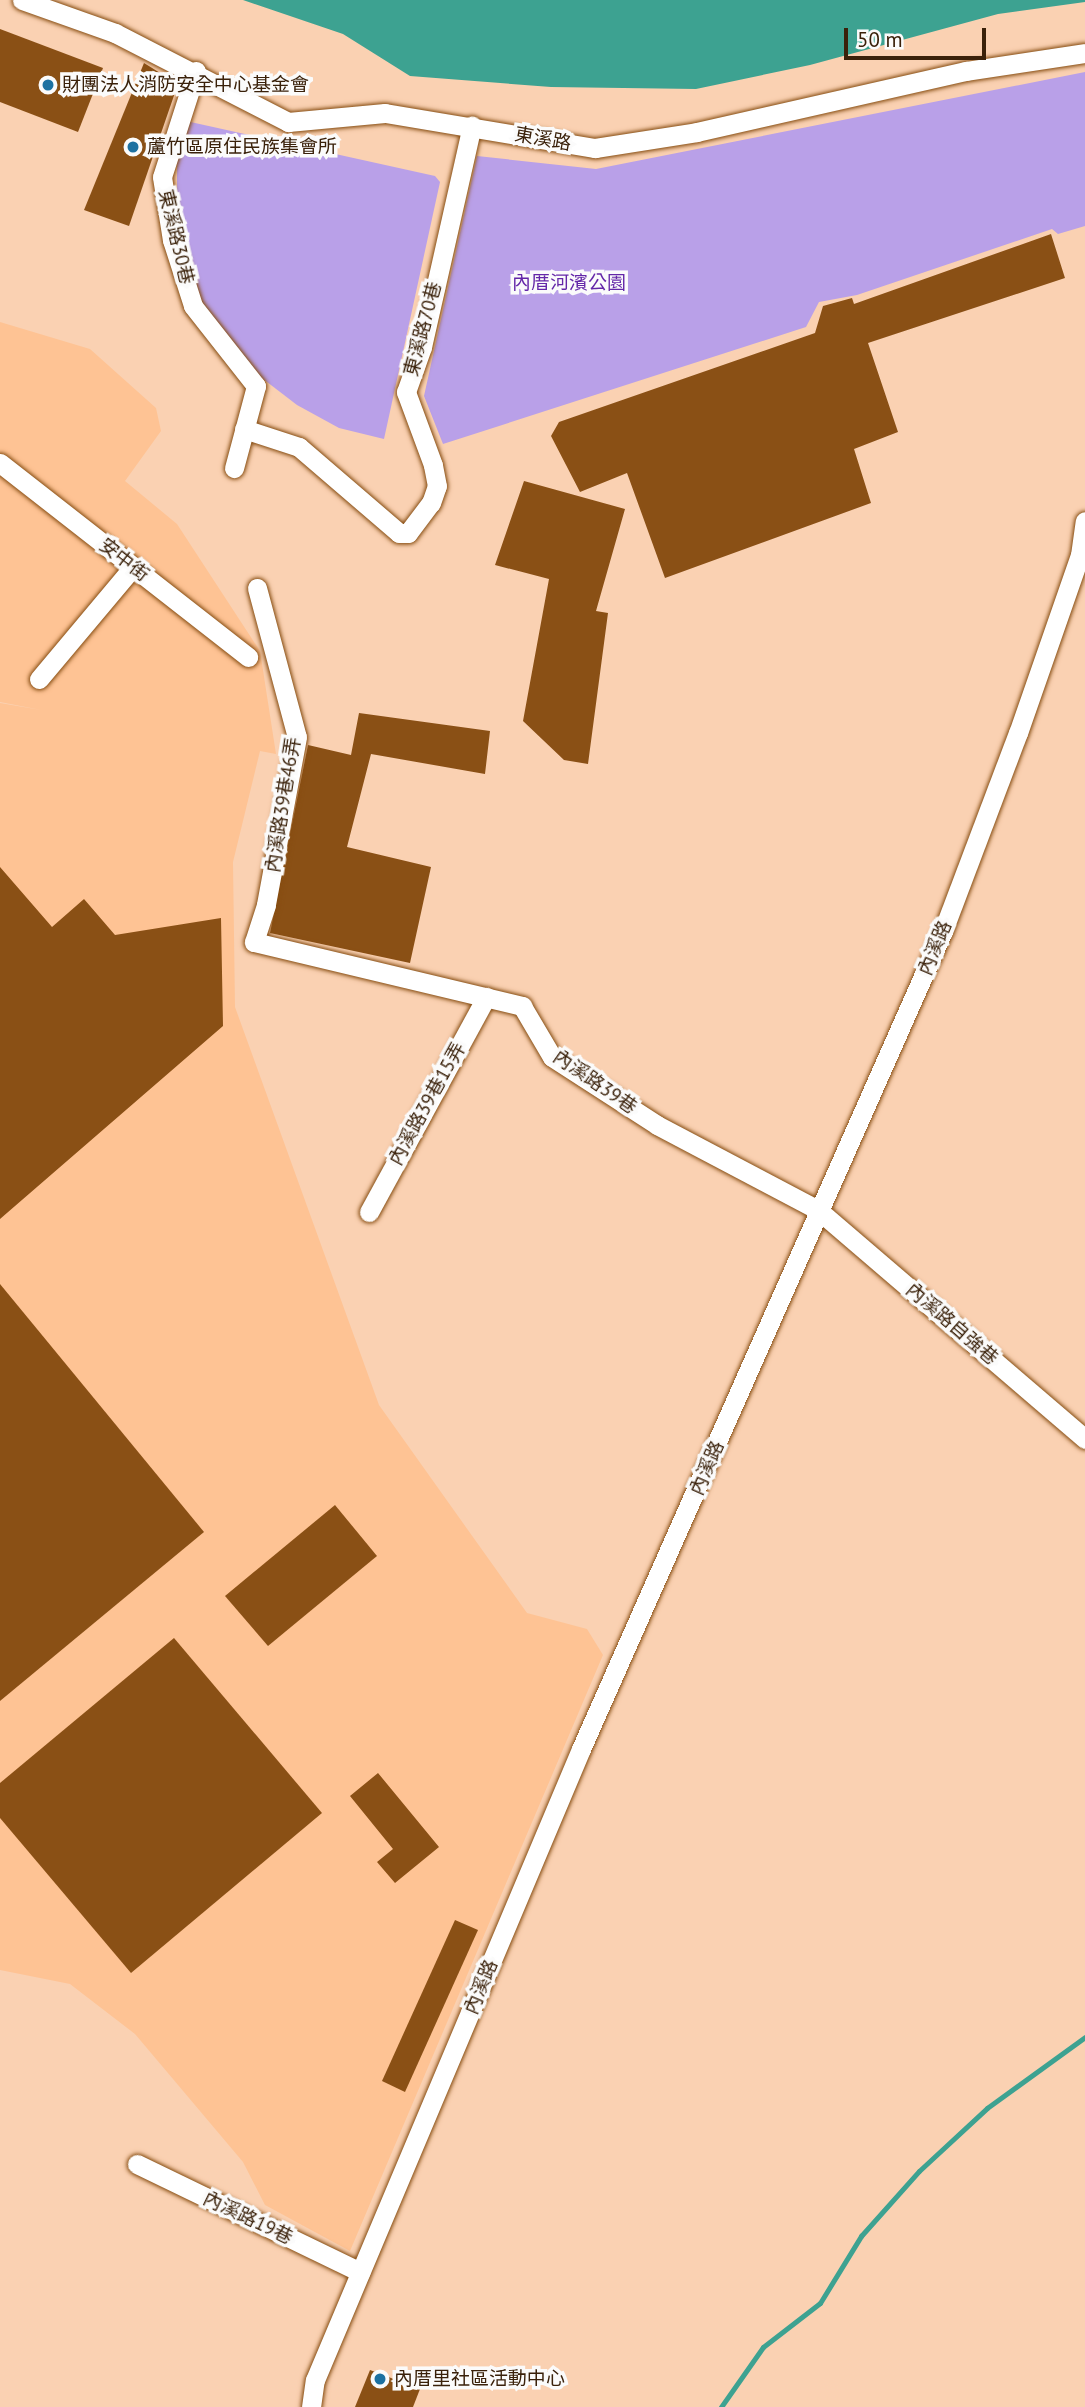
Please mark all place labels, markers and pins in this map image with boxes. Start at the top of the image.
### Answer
place label: 財團法人消防安全中心基金會 [62,74,309,96]
marker: 財團法人消防安全中心基金會 [40,77,56,93]
place label: 蘆竹區原住民族集會所 [147,136,337,158]
marker: 蘆竹區原住民族集會所 [125,139,141,155]
place label: 內厝里社區活動中心 [394,2368,565,2390]
marker: 內厝里社區活動中心 [372,2371,388,2387]

